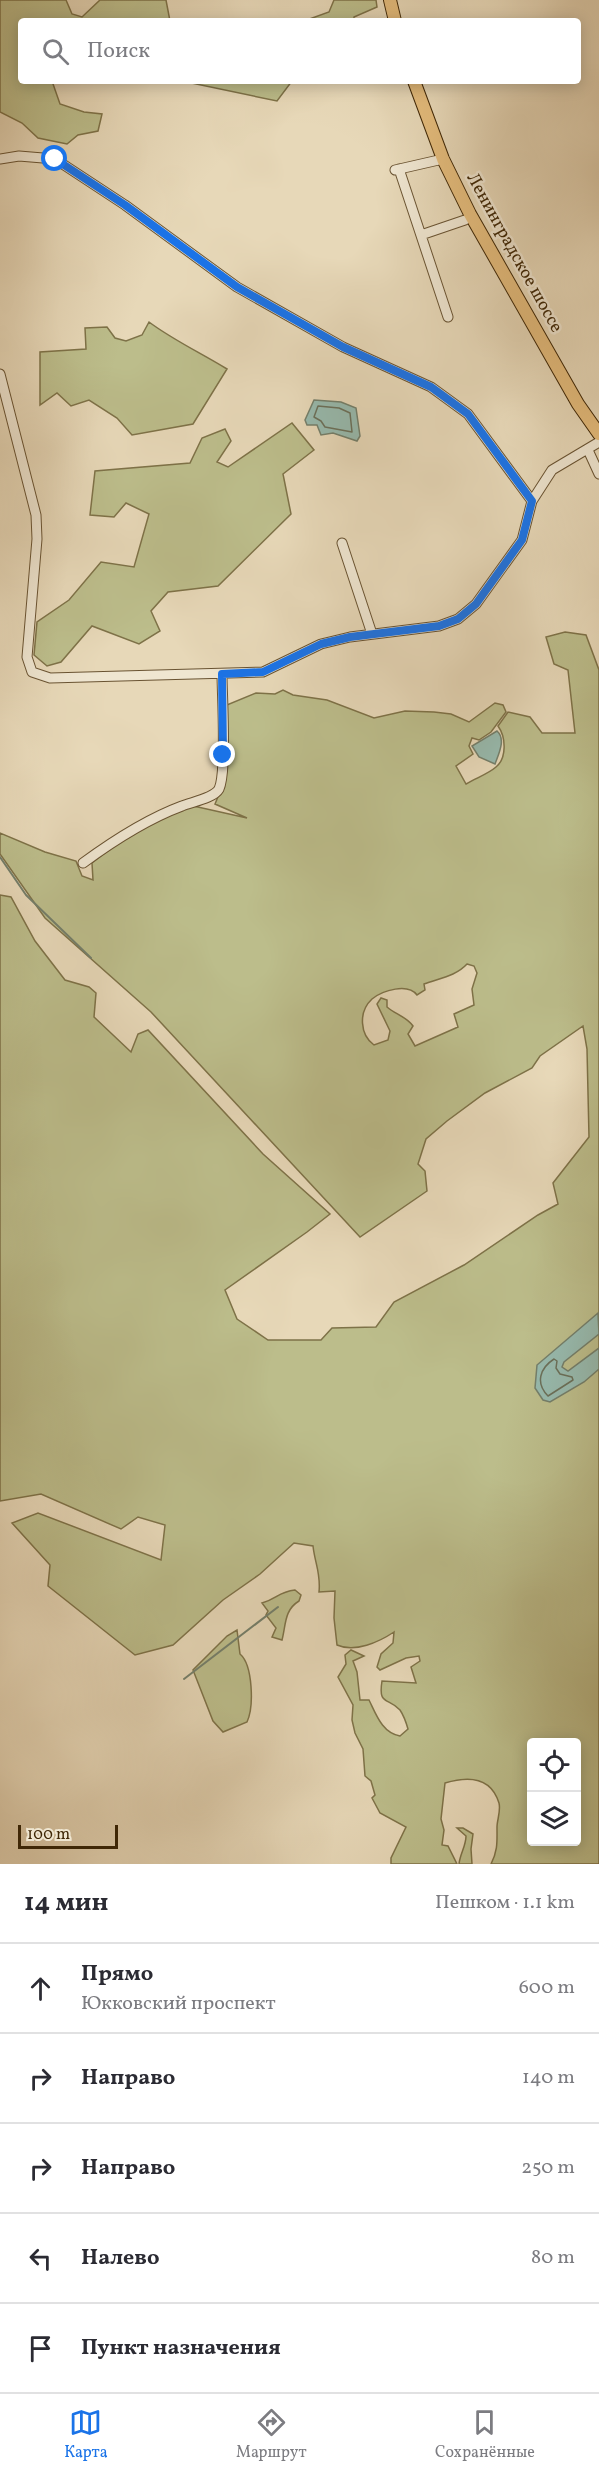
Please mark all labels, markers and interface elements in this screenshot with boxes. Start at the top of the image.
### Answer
search box [18,18,581,84]
icon: search [39,35,72,68]
text: Поиск [87,36,150,67]
route start [41,145,67,171]
street label: Ленинградское шоссе [460,169,568,337]
route end [209,741,235,767]
map controls [527,1738,581,1846]
button: locate [527,1738,581,1792]
button: layers [527,1792,581,1846]
scale bar [18,1822,118,1850]
text: 100 m [27,1824,70,1846]
text: 14 мин [24,1885,109,1921]
text: Пешком · 1.1 km [435,1889,575,1917]
text: Прямо [81,1959,153,1990]
icon: ahead [24,1972,57,2005]
text: 600 m [519,1974,575,2002]
text: Юкковский проспект [81,1990,276,2018]
icon: right [24,2062,57,2095]
text: Направо [81,2063,175,2094]
text: 140 m [522,2064,575,2092]
icon: right [24,2152,57,2185]
text: Направо [81,2153,175,2184]
text: 250 m [521,2154,575,2182]
icon: left [24,2242,57,2275]
text: Налево [81,2243,160,2274]
text: 80 m [531,2244,575,2272]
icon: arrive [24,2332,57,2365]
text: Пункт назначения [81,2333,281,2364]
tab: Карта [64,2406,108,2464]
tab: Маршрут [236,2406,307,2464]
tab: Сохранённые [435,2406,535,2464]

